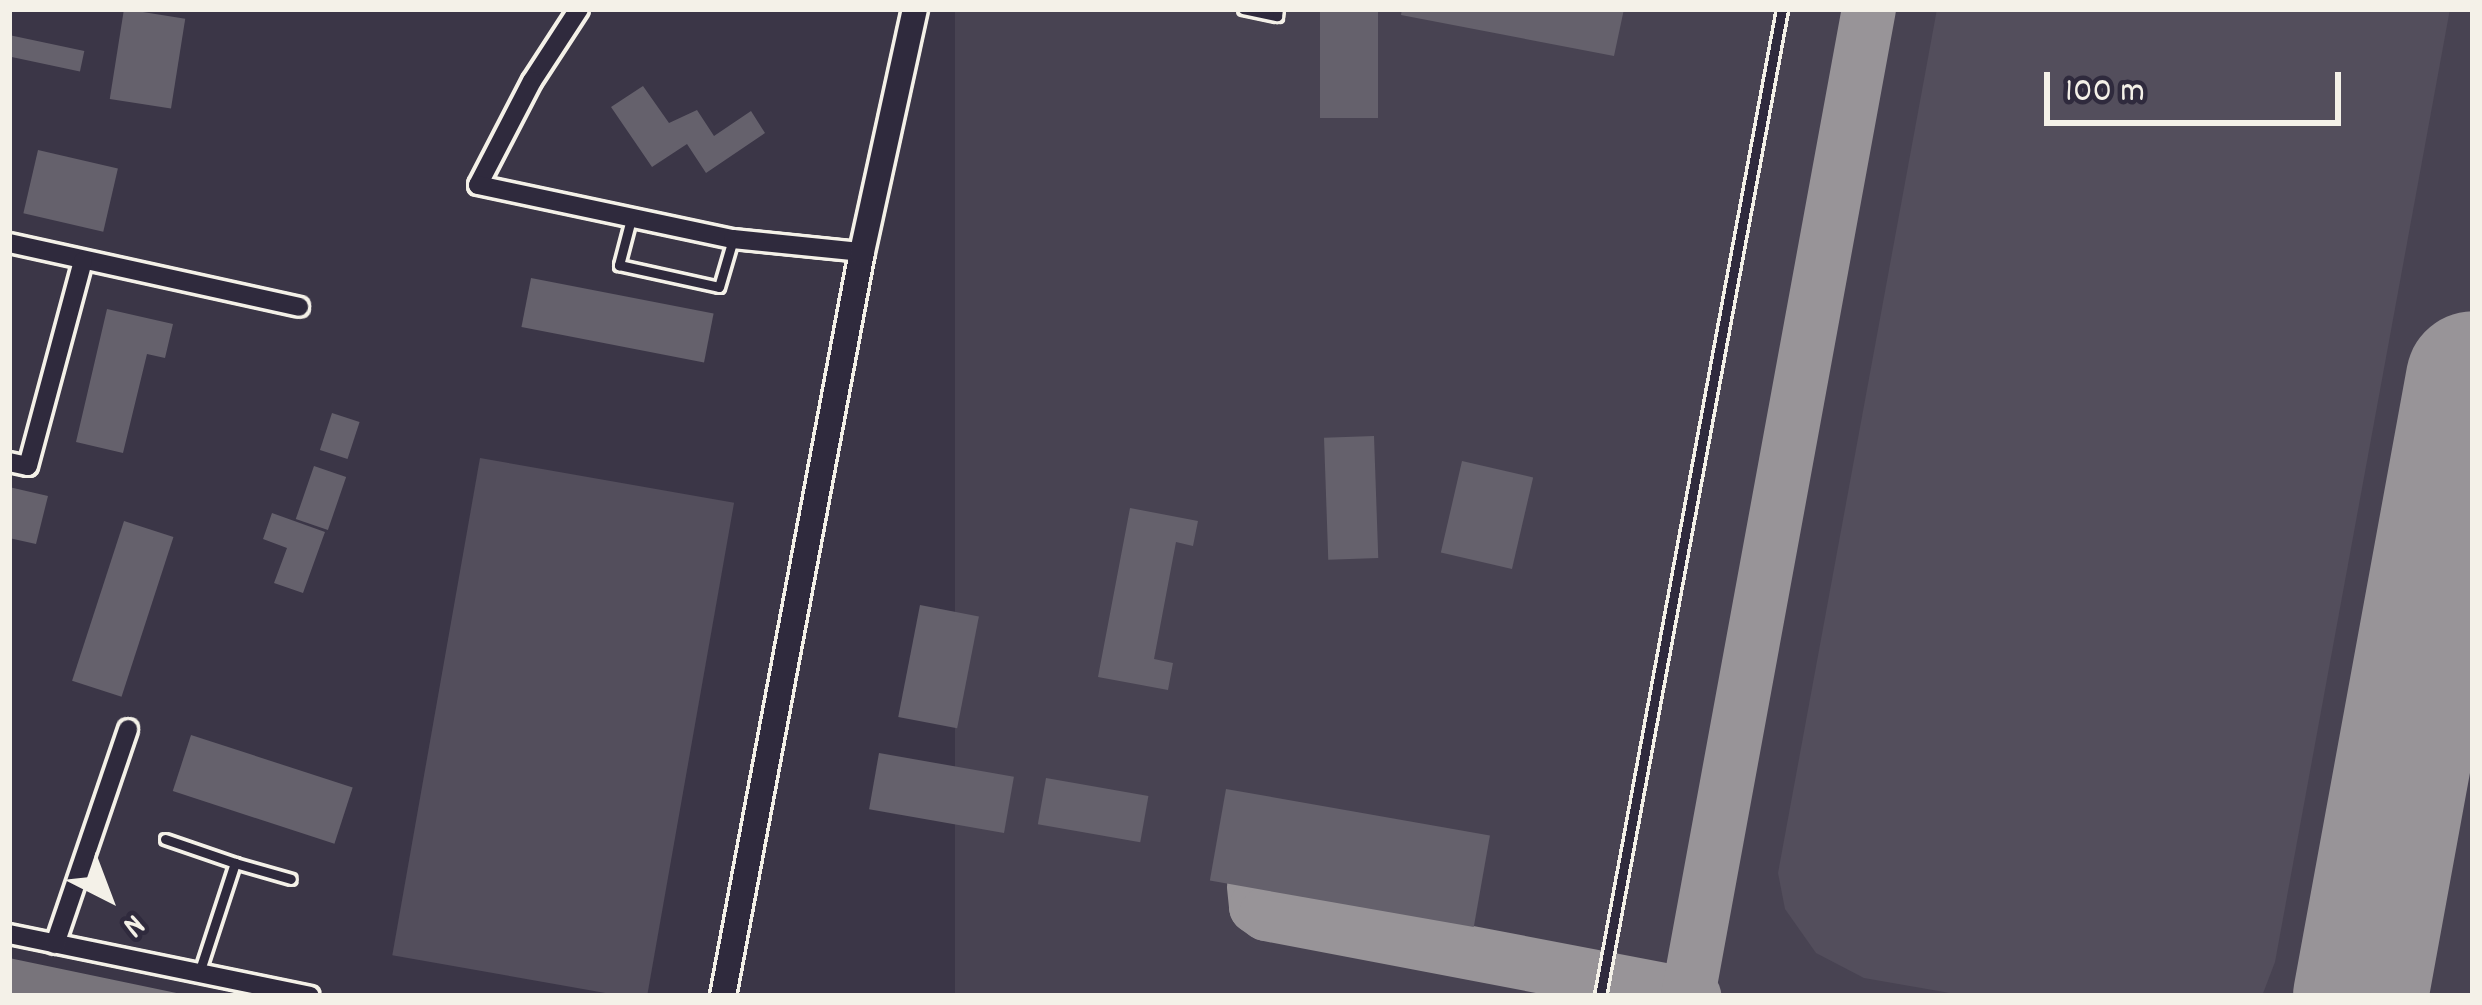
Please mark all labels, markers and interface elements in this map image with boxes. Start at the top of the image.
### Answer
scale bar [2050,48,2347,122]
text: 100 m [2065,67,2145,119]
north arrow [48,837,168,957]
text: N [111,901,154,947]

